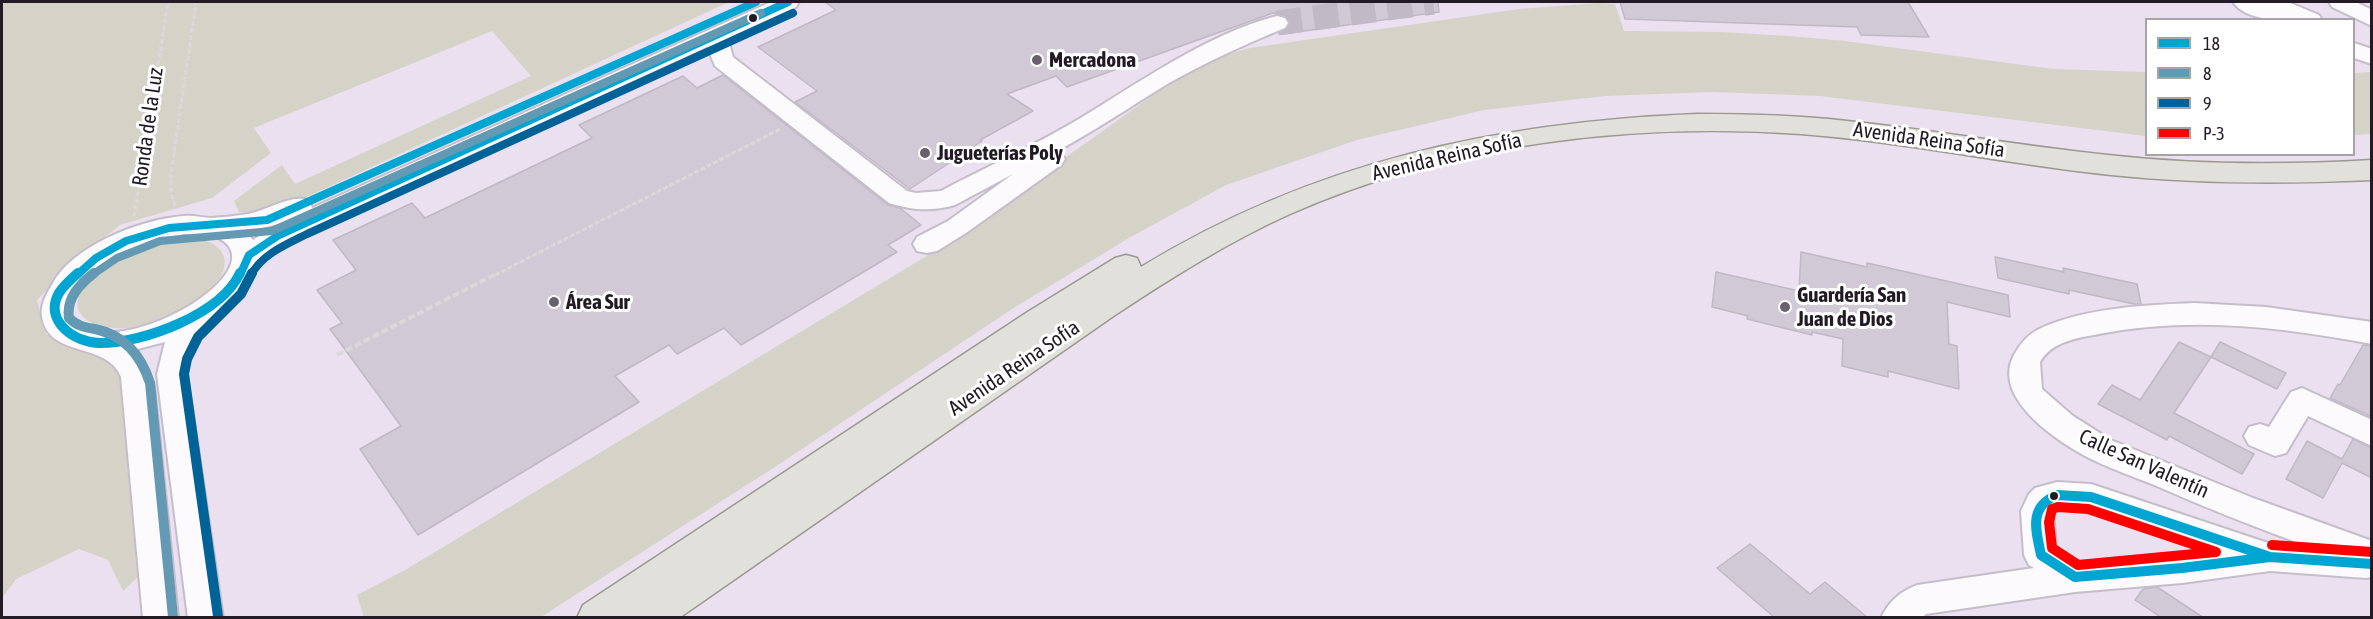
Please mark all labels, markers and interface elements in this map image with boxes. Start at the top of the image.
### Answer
unlabelled marker [747,12,759,24]
legend [2145,18,2355,156]
text: 18 [2203,33,2220,54]
place label: Mercadona [1049,47,1136,73]
marker: Mercadona [1030,53,1044,67]
text: 8 [2203,63,2211,84]
street label: Ronda de la Luz [127,66,169,188]
text: 9 [2203,93,2211,114]
street label: Avenida Reina Sofía [1852,117,2006,163]
text: P-3 [2203,123,2225,144]
street label: Avenida Reina Sofía [1370,128,1524,186]
place label: Jugueterías Poly [937,140,1063,166]
marker: Jugueterías Poly [918,146,932,160]
place label: Guardería San Juan de Dios [1797,282,1906,332]
place label: Área Sur [566,289,630,315]
marker: Área Sur [547,295,561,309]
marker: Guardería San Juan de Dios [1778,300,1792,314]
street label: Avenida Reina Sofía [944,315,1084,421]
street label: Calle San Valentín [2075,424,2213,504]
unlabelled marker [2048,490,2060,502]

